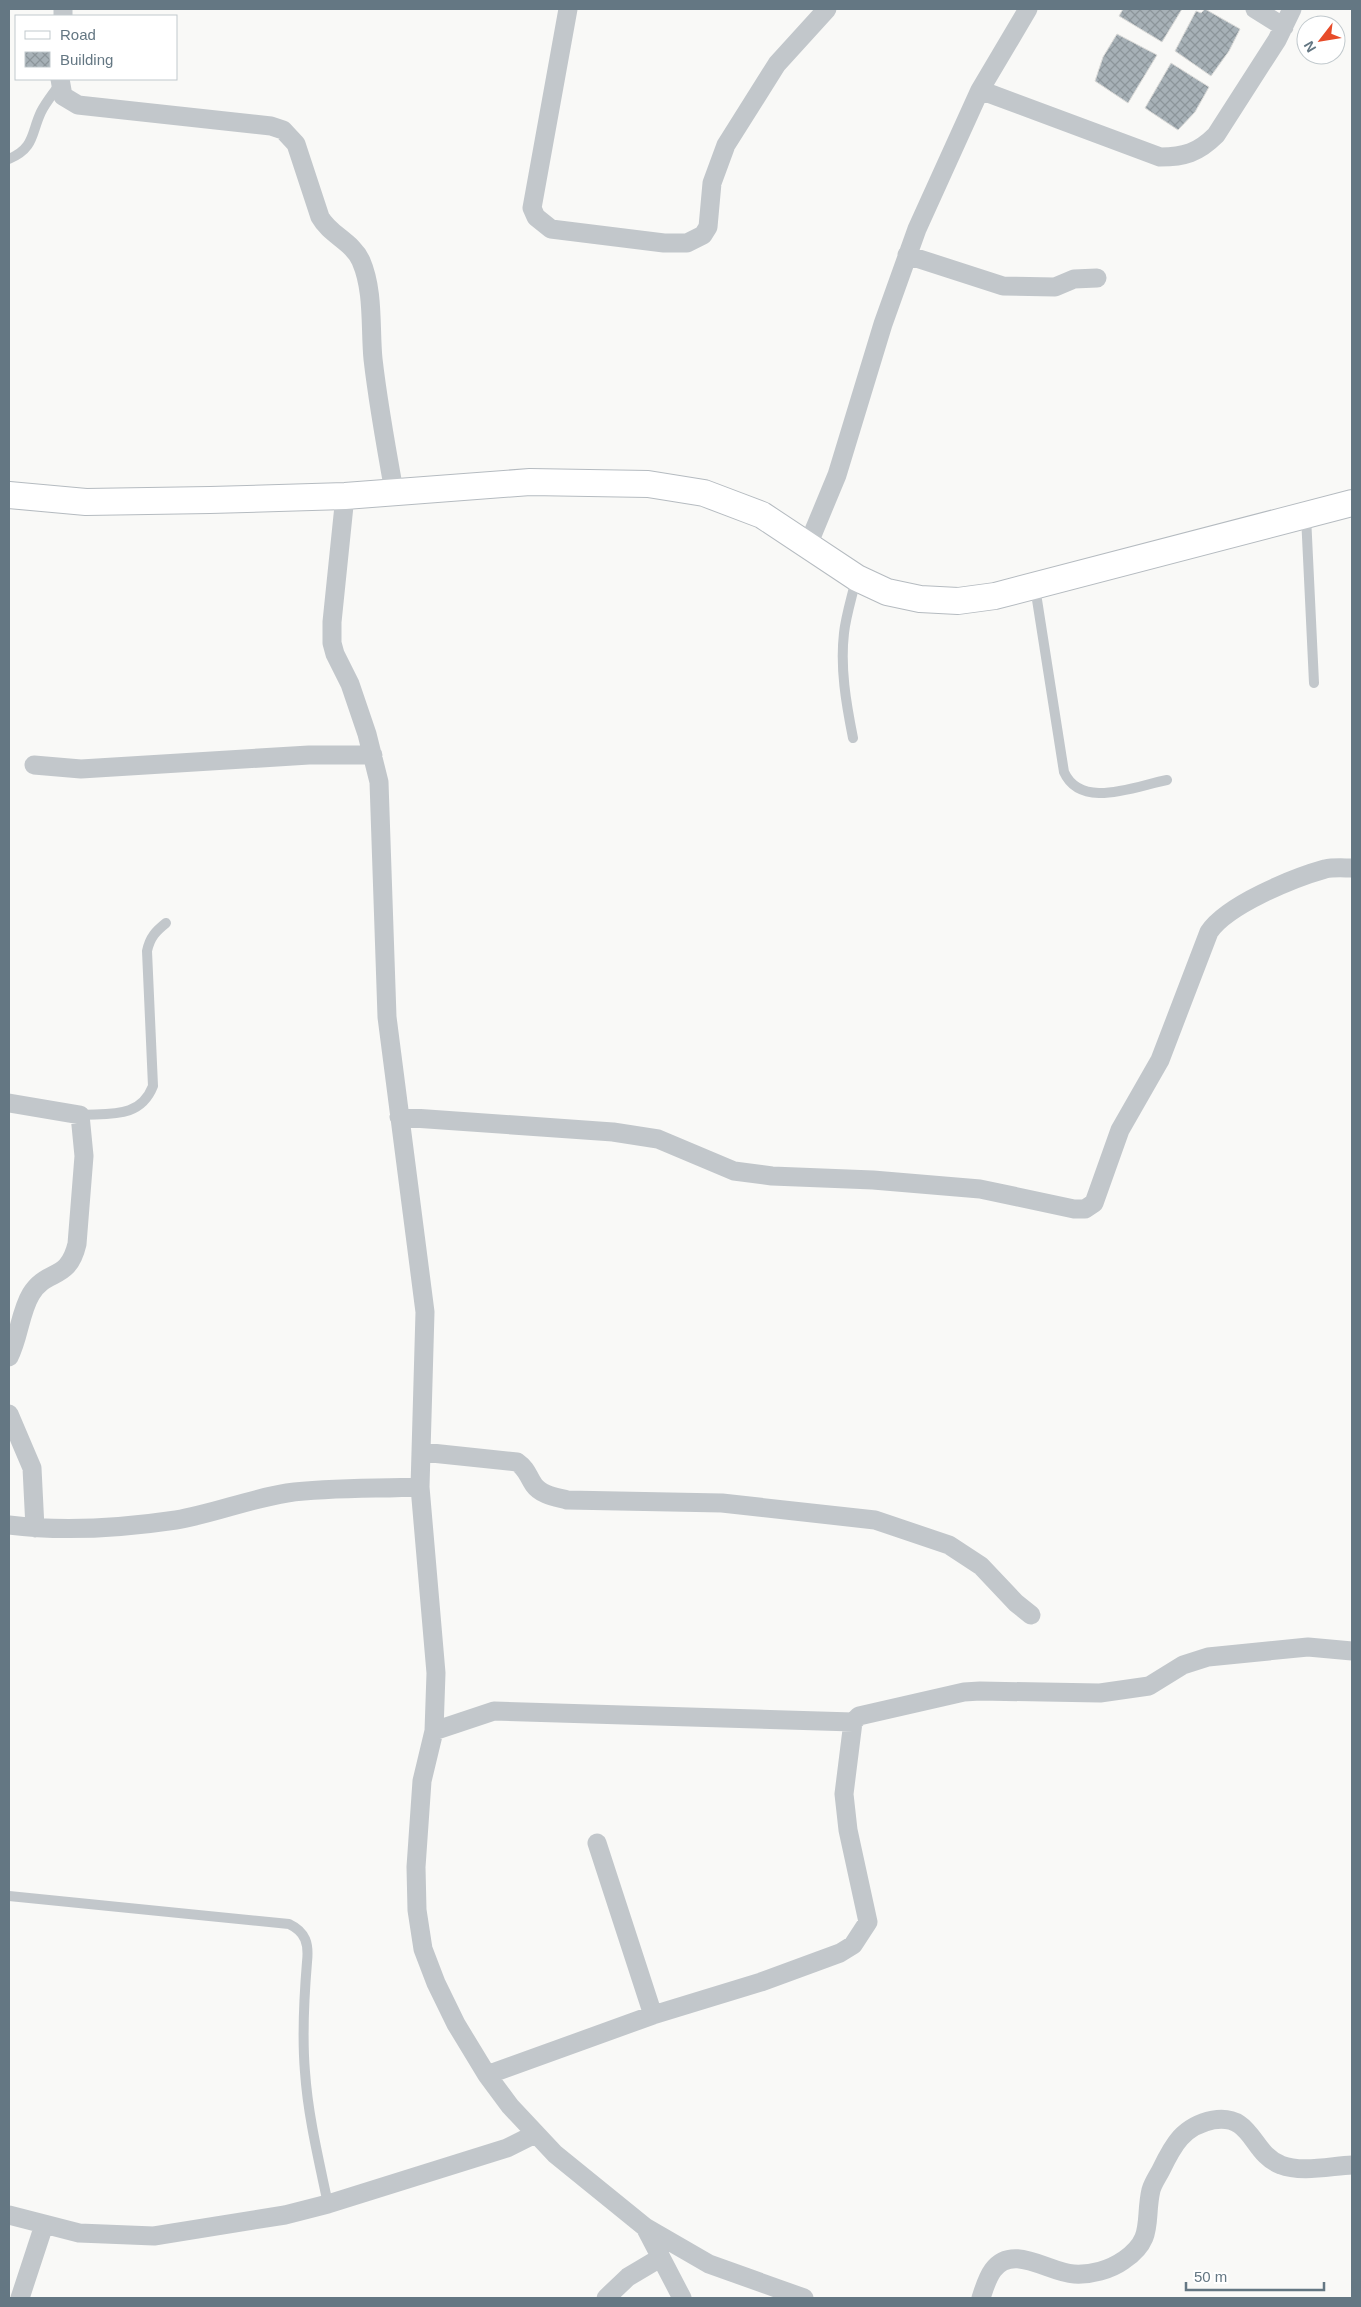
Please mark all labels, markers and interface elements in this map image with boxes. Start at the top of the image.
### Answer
legend [15,15,178,80]
north arrow [1296,15,1346,65]
text: Road [60,26,96,43]
text: N [1300,38,1319,55]
text: Building [60,51,113,68]
scale bar [1186,2260,1324,2292]
text: 50 m [1194,2268,1227,2285]

